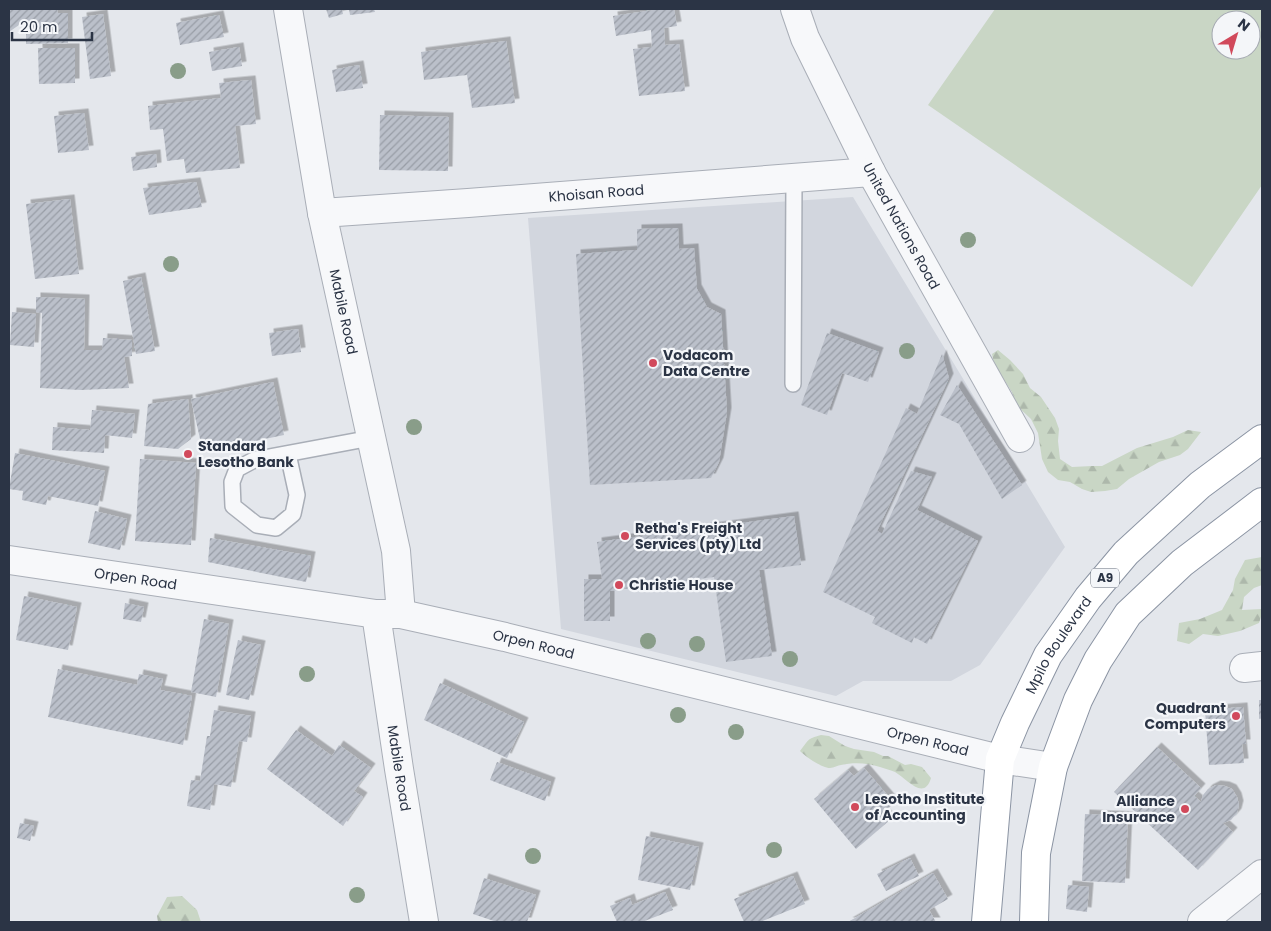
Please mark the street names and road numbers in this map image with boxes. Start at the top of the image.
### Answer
street label: United Nations Road [858,159,945,293]
street label: Khoisan Road [548,179,645,207]
street label: Mabile Road [325,267,363,356]
street label: Orpen Road [93,563,178,595]
road number: A9 [1091,568,1119,588]
street label: Mpilo Boulevard [1021,592,1096,697]
street label: Orpen Road [491,625,577,664]
street label: Orpen Road [885,722,971,761]
street label: Mabile Road [383,724,416,813]

